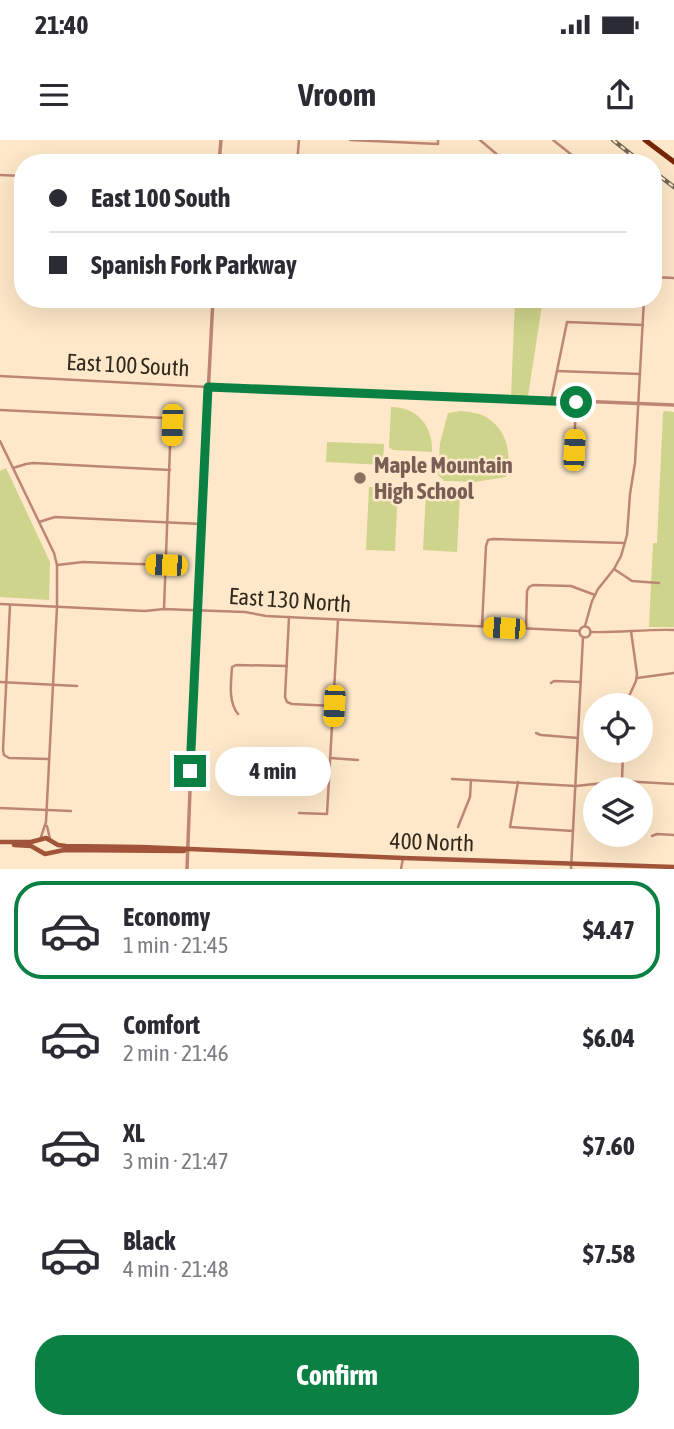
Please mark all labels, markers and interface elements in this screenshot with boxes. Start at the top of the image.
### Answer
text: 21:40 [35,10,89,40]
icon: menu [35,76,73,114]
text: Vroom [298,76,376,113]
icon: share [601,76,639,114]
text: East 100 South [91,183,230,213]
text: Spanish Fork Parkway [91,250,297,280]
street label: East 100 South [66,349,190,381]
route start [560,386,592,418]
car [161,404,184,446]
car [563,428,586,472]
place label: Maple Mountain High School [374,452,513,504]
marker: Maple Mountain High School [352,470,368,486]
car [145,554,188,576]
street label: East 130 North [228,583,352,617]
car [483,616,526,640]
car [323,684,346,728]
map controls [583,693,653,847]
button: locate [583,693,653,763]
callout: 4 min [214,746,330,796]
route end [174,755,206,787]
text: 4 min [250,758,296,784]
button: layers [583,777,653,847]
street label: 400 North [389,828,475,856]
icon: car [39,899,102,962]
text: Economy [123,902,210,932]
text: $4.47 [583,915,635,945]
text: 1 min · 21:45 [123,932,229,958]
icon: car [39,1007,102,1070]
text: Comfort [123,1010,200,1040]
text: $6.04 [583,1023,635,1053]
text: 2 min · 21:46 [123,1040,229,1066]
icon: car [39,1115,102,1178]
text: XL [123,1118,145,1148]
text: $7.60 [583,1131,635,1161]
text: 3 min · 21:47 [123,1148,229,1174]
icon: car [39,1223,102,1286]
text: Black [123,1226,175,1256]
text: $7.58 [583,1239,635,1269]
text: 4 min · 21:48 [123,1256,229,1282]
button: Confirm [35,1335,639,1415]

